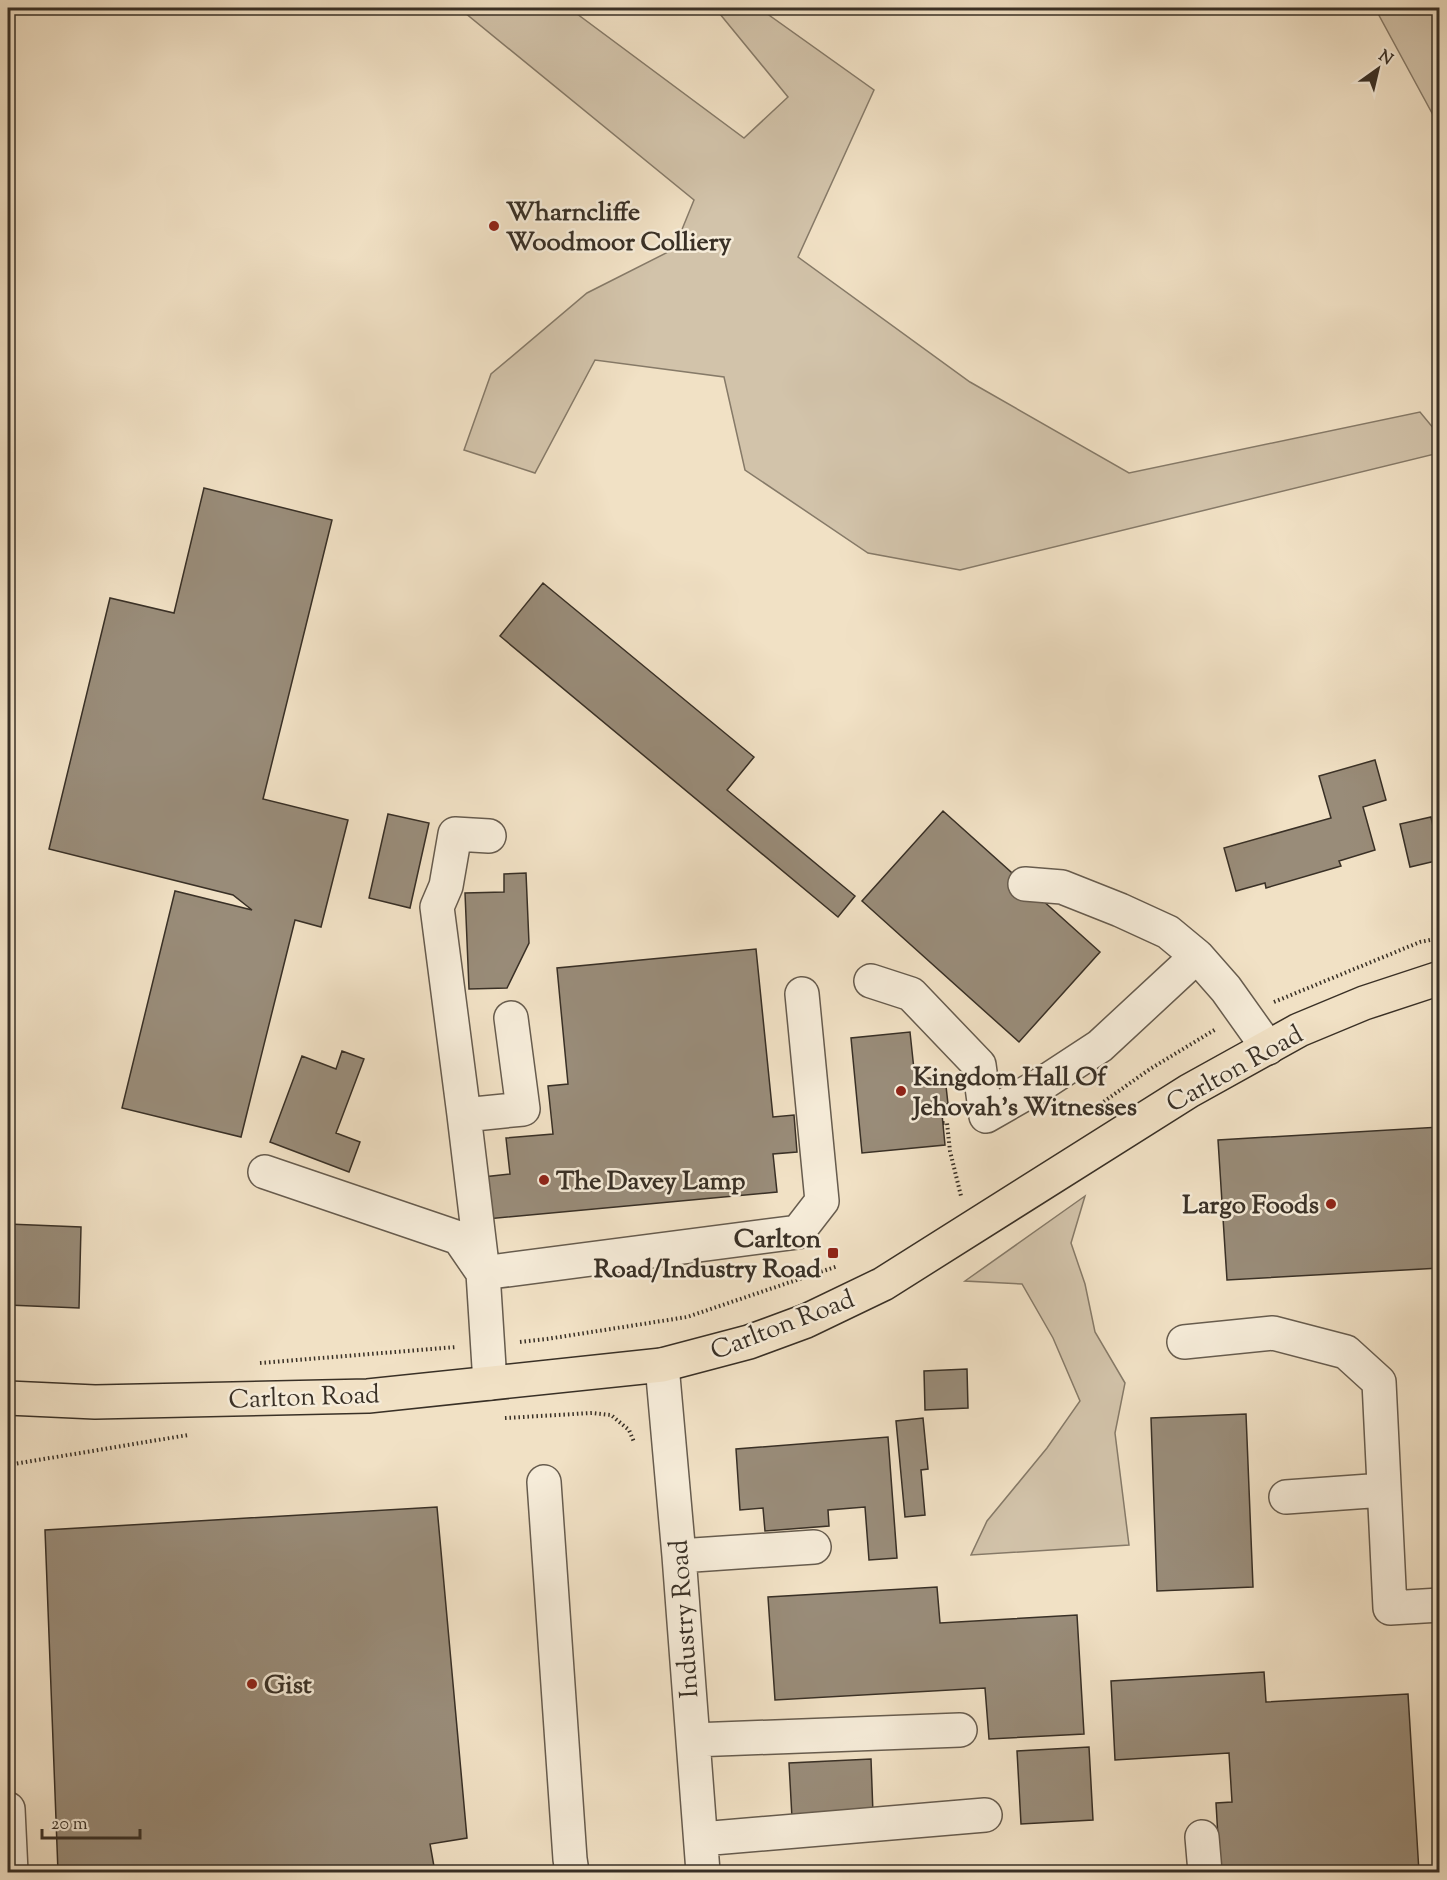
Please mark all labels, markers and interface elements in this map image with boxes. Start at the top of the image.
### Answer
north arrow [1348,39,1408,99]
text: N [1373,46,1397,72]
place label: Wharncliffe Woodmoor Colliery [506,195,731,262]
marker: Wharncliffe Woodmoor Colliery [487,219,501,233]
street label: Carlton Road [1160,1017,1311,1123]
place label: Kingdom Hall Of Jehovah's Witnesses [911,1060,1137,1127]
marker: Kingdom Hall Of Jehovah's Witnesses [894,1084,908,1098]
place label: The Davey Lamp [556,1164,746,1201]
marker: The Davey Lamp [537,1173,551,1187]
place label: Largo Foods [1182,1188,1319,1225]
marker: Largo Foods [1324,1197,1338,1211]
place label: Carlton Road/Industry Road [594,1222,822,1289]
marker: Carlton Road/Industry Road [826,1246,840,1260]
street label: Carlton Road [706,1282,860,1371]
street label: Carlton Road [228,1377,381,1420]
street label: Industry Road [661,1538,709,1699]
place label: Gist [264,1668,312,1705]
marker: Gist [245,1677,259,1691]
scale bar [42,1802,140,1840]
text: 20 m [51,1812,88,1838]

